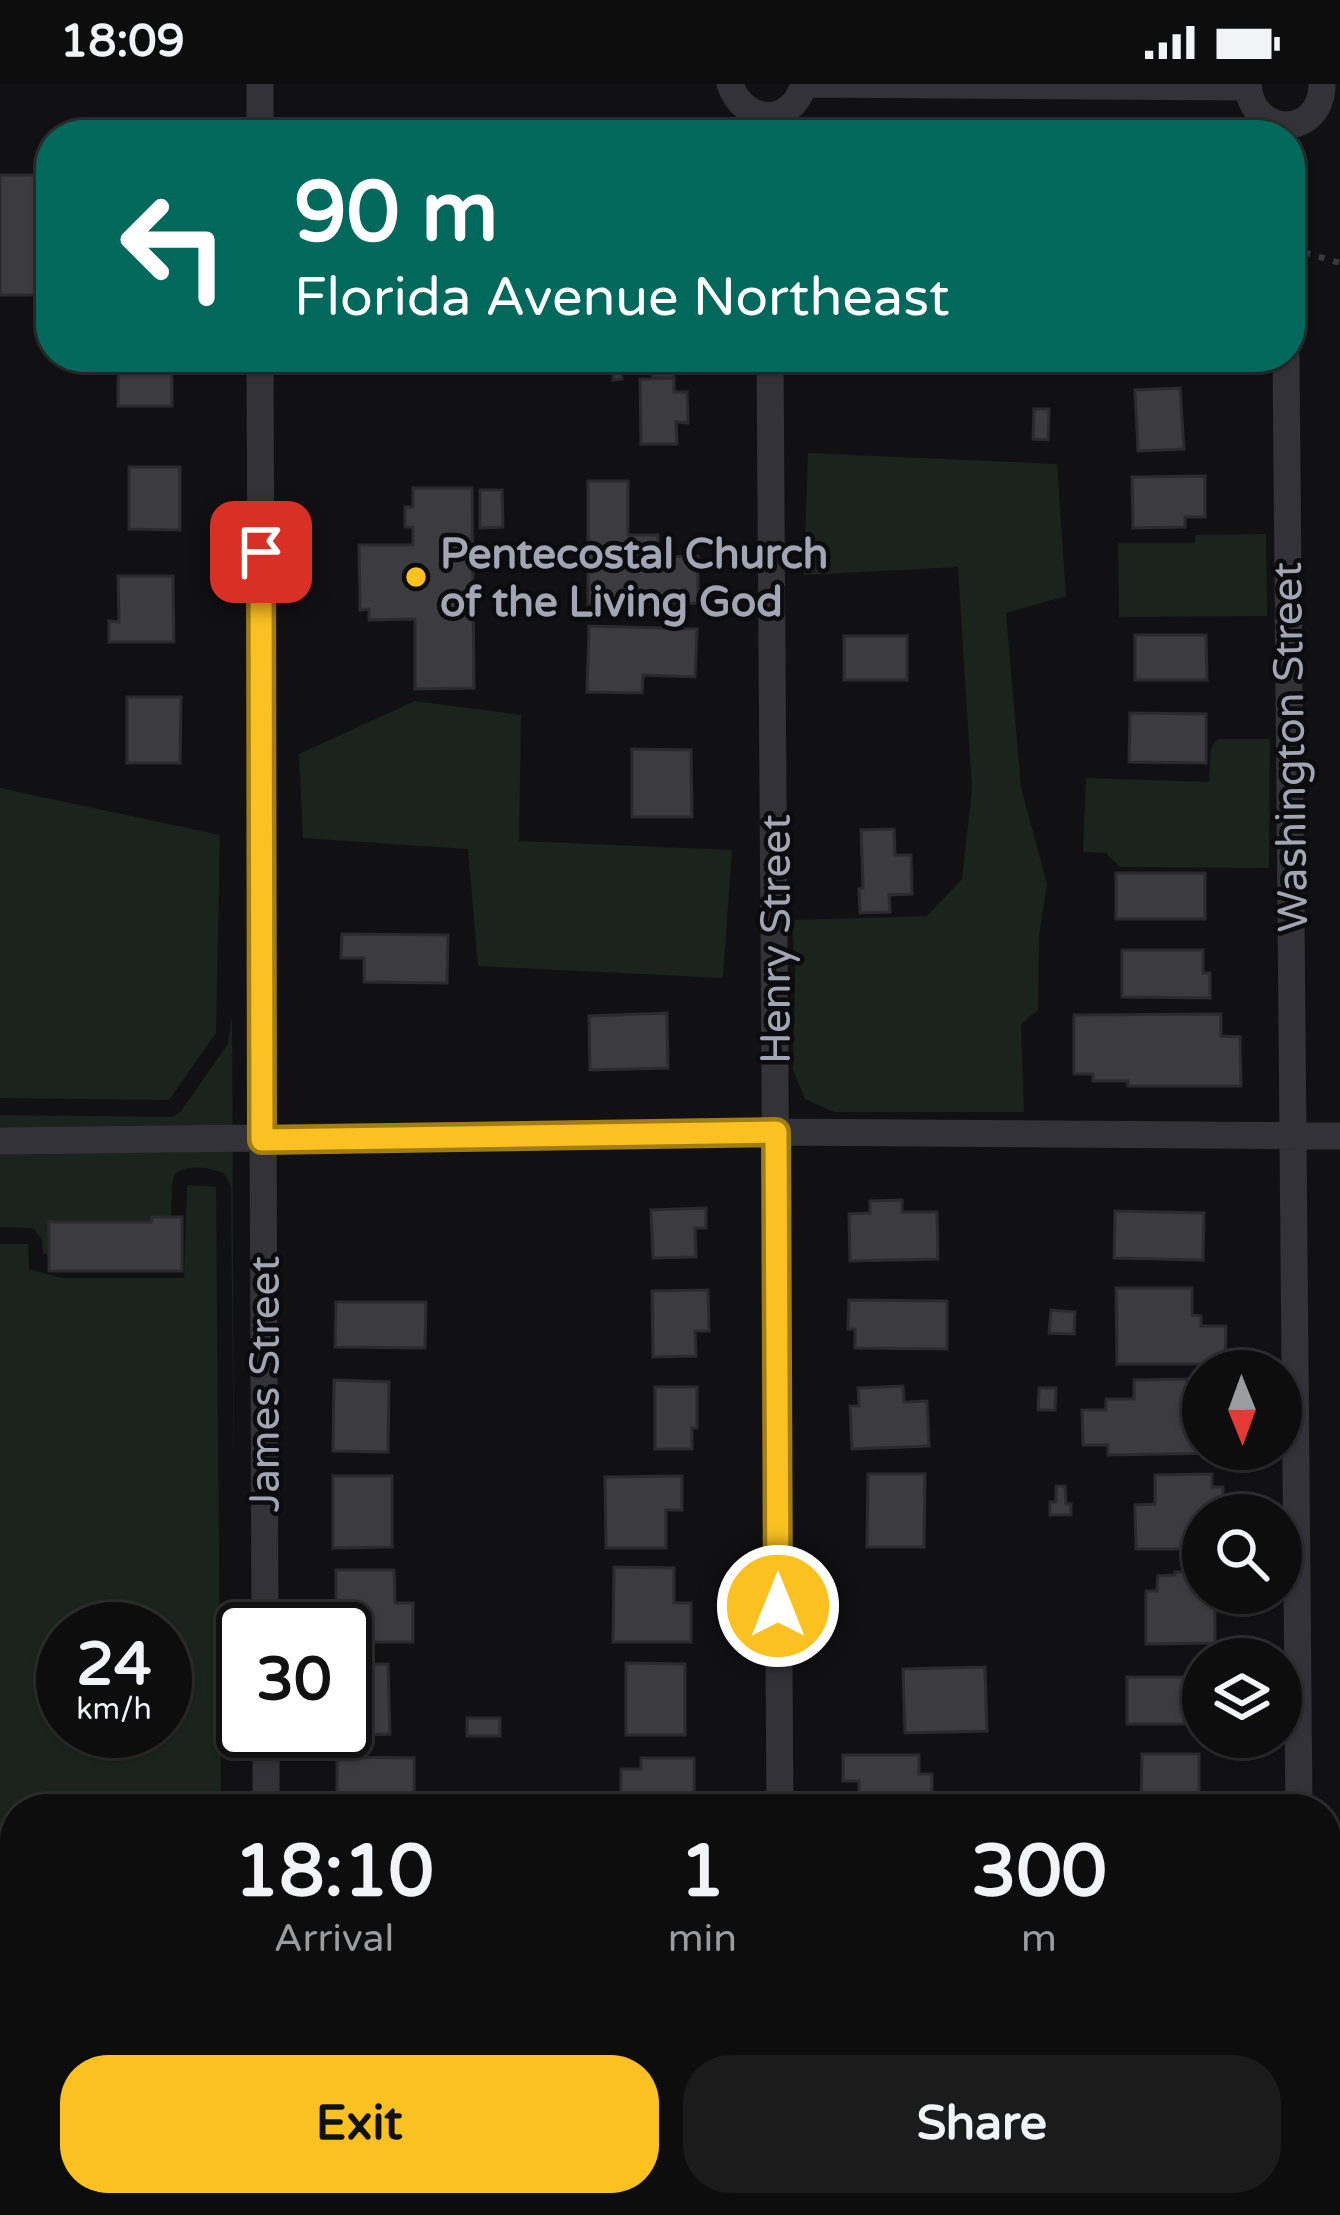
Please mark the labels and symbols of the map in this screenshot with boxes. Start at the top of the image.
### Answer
pin [210,501,312,603]
place label: Pentecostal Church of the Living God [440,529,828,628]
street label: Washington Street [1262,561,1319,933]
marker: Pentecostal Church of the Living God [403,564,429,590]
street label: Henry Street [751,814,802,1064]
street label: James Street [240,1256,291,1512]
north arrow [1182,1350,1302,1470]
position arrow [715,1543,841,1669]
speed limit sign: 30 [216,1602,372,1758]

